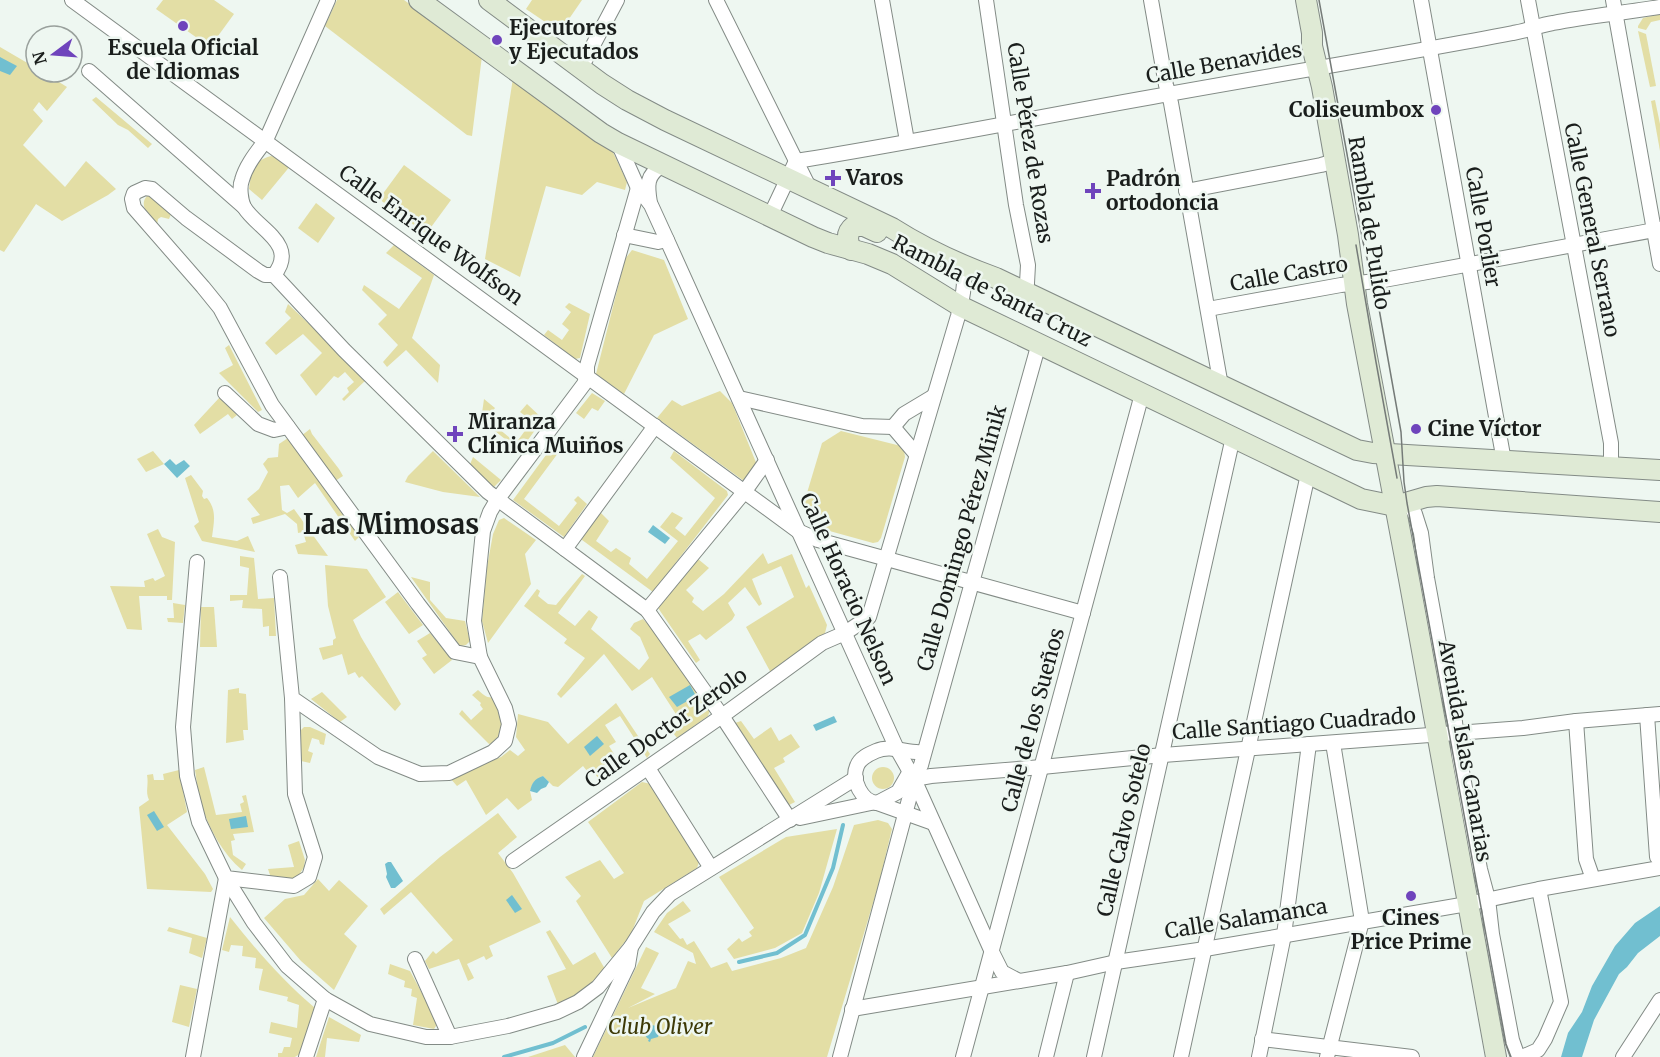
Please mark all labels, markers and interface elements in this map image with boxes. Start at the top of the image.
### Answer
place label: Ejecutores y Ejecutados [509,14,639,65]
marker: Escuela Oficial de Idiomas [176,19,190,33]
north arrow [24,24,84,84]
marker: Ejecutores y Ejecutados [490,33,504,47]
place label: Escuela Oficial de Idiomas [107,34,259,85]
street label: Calle Benavides [1144,36,1304,89]
street label: Calle Pérez de Rozas [1001,40,1060,245]
text: N [28,49,51,67]
place label: Coliseumbox [1289,96,1424,123]
marker: Coliseumbox [1429,103,1443,117]
street label: Calle General Serrano [1558,120,1627,339]
street label: Rambla de Pulido [1342,134,1397,312]
street label: Calle Enrique Wolfson [334,158,529,311]
place label: Varos [845,164,904,191]
street label: Calle Porlier [1460,164,1507,289]
place label: Padrón ortodoncia [1106,165,1219,216]
marker: Varos [824,169,842,187]
marker: Padrón ortodoncia [1084,182,1102,200]
street label: Rambla de Santa Cruz [888,229,1096,353]
street label: Calle Castro [1228,250,1350,297]
street label: Calle Domingo Pérez Minik [911,401,1013,674]
place label: Miranza Clínica Muiños [468,408,624,459]
place label: Cine Víctor [1428,415,1542,442]
marker: Cine Víctor [1409,422,1423,436]
marker: Miranza Clínica Muiños [446,425,464,443]
street label: Calle Horacio Nelson [794,488,903,689]
district label: Las Mimosas [303,507,479,541]
street label: Calle de los Sueños [995,625,1070,815]
street label: Avenida Islas Canarias [1433,637,1498,864]
street label: Calle Doctor Zerolo [579,661,752,794]
street label: Calle Santiago Cuadrado [1171,702,1417,745]
street label: Calle Calvo Sotelo [1090,741,1157,919]
marker: Cines Price Prime [1404,889,1418,903]
street label: Calle Salamanca [1163,892,1329,945]
place label: Cines Price Prime [1351,904,1471,955]
park label: Club Oliver [608,1013,713,1040]

